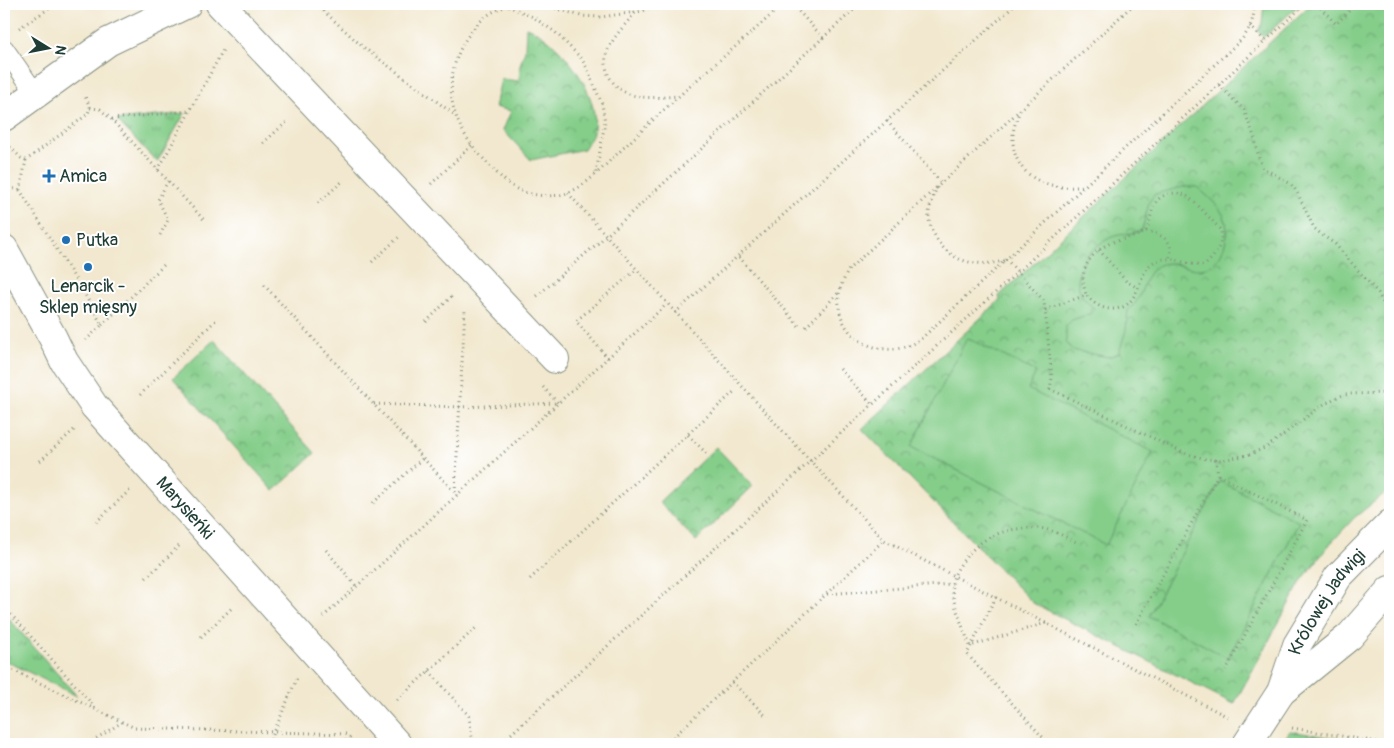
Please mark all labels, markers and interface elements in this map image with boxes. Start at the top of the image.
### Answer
north arrow [22,22,72,72]
text: N [51,44,70,56]
place label: Amica [59,165,107,188]
marker: Amica [43,170,55,182]
place label: Putka [76,229,118,252]
marker: Putka [60,234,72,246]
marker: Lenarcik - Sklep mięsny [82,261,94,273]
place label: Lenarcik - Sklep mięsny [39,275,137,319]
street label: Marysieńki [151,472,219,544]
street label: Królowej Jadwigi [1283,544,1370,658]

